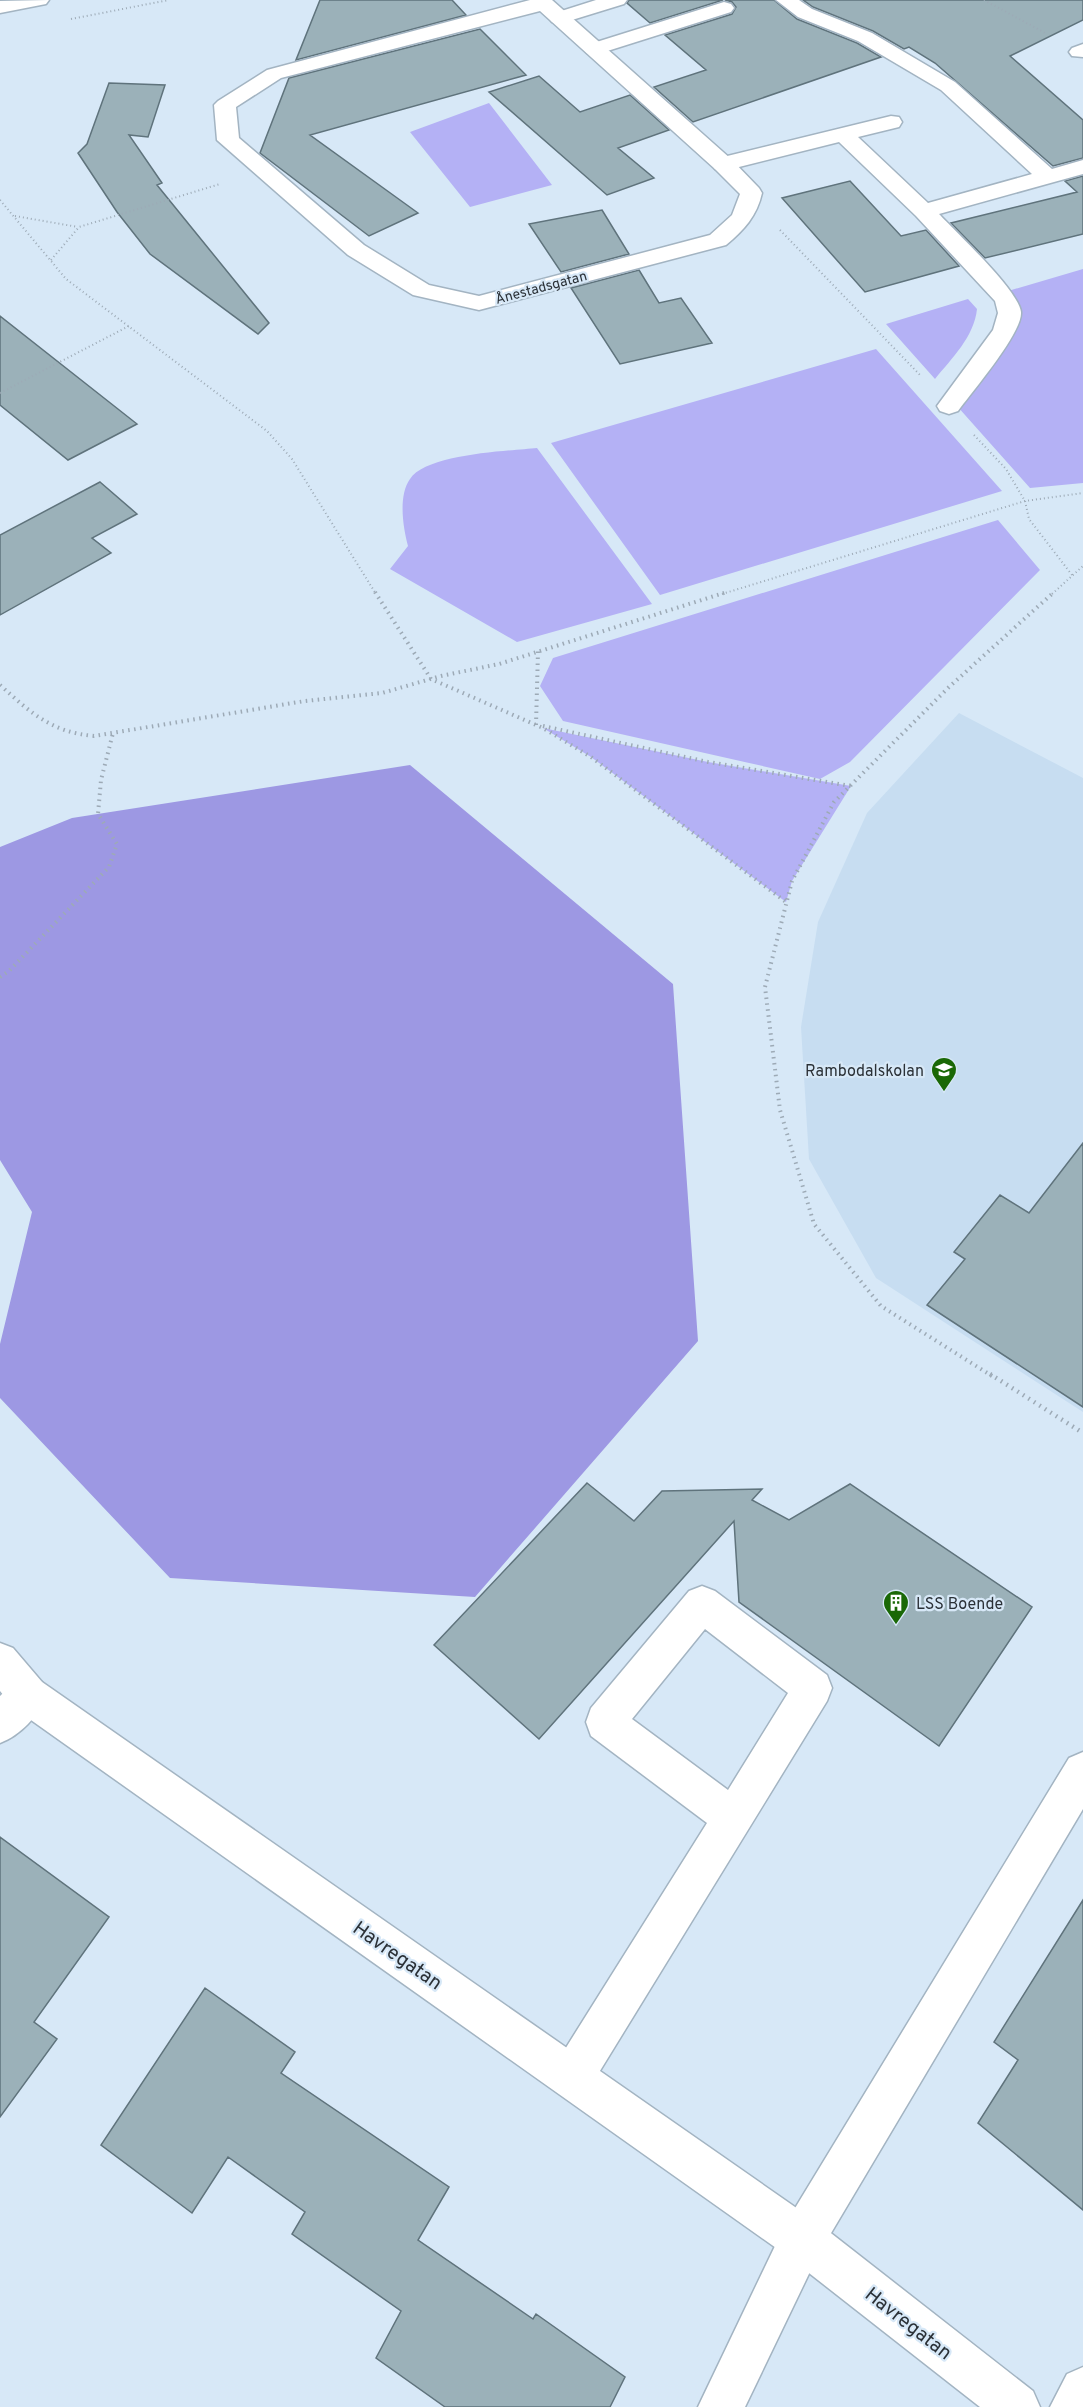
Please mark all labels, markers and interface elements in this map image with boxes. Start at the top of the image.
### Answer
street label: Ånestadsgatan [494,268,589,309]
school or university icon: Rambodalskolan [929,1055,959,1093]
place label: Rambodalskolan [805,1062,924,1082]
building icon: LSS Boende [881,1588,911,1626]
place label: LSS Boende [916,1595,1003,1615]
street label: Havregatan [347,1916,447,1997]
street label: Havregatan [859,2282,957,2367]

